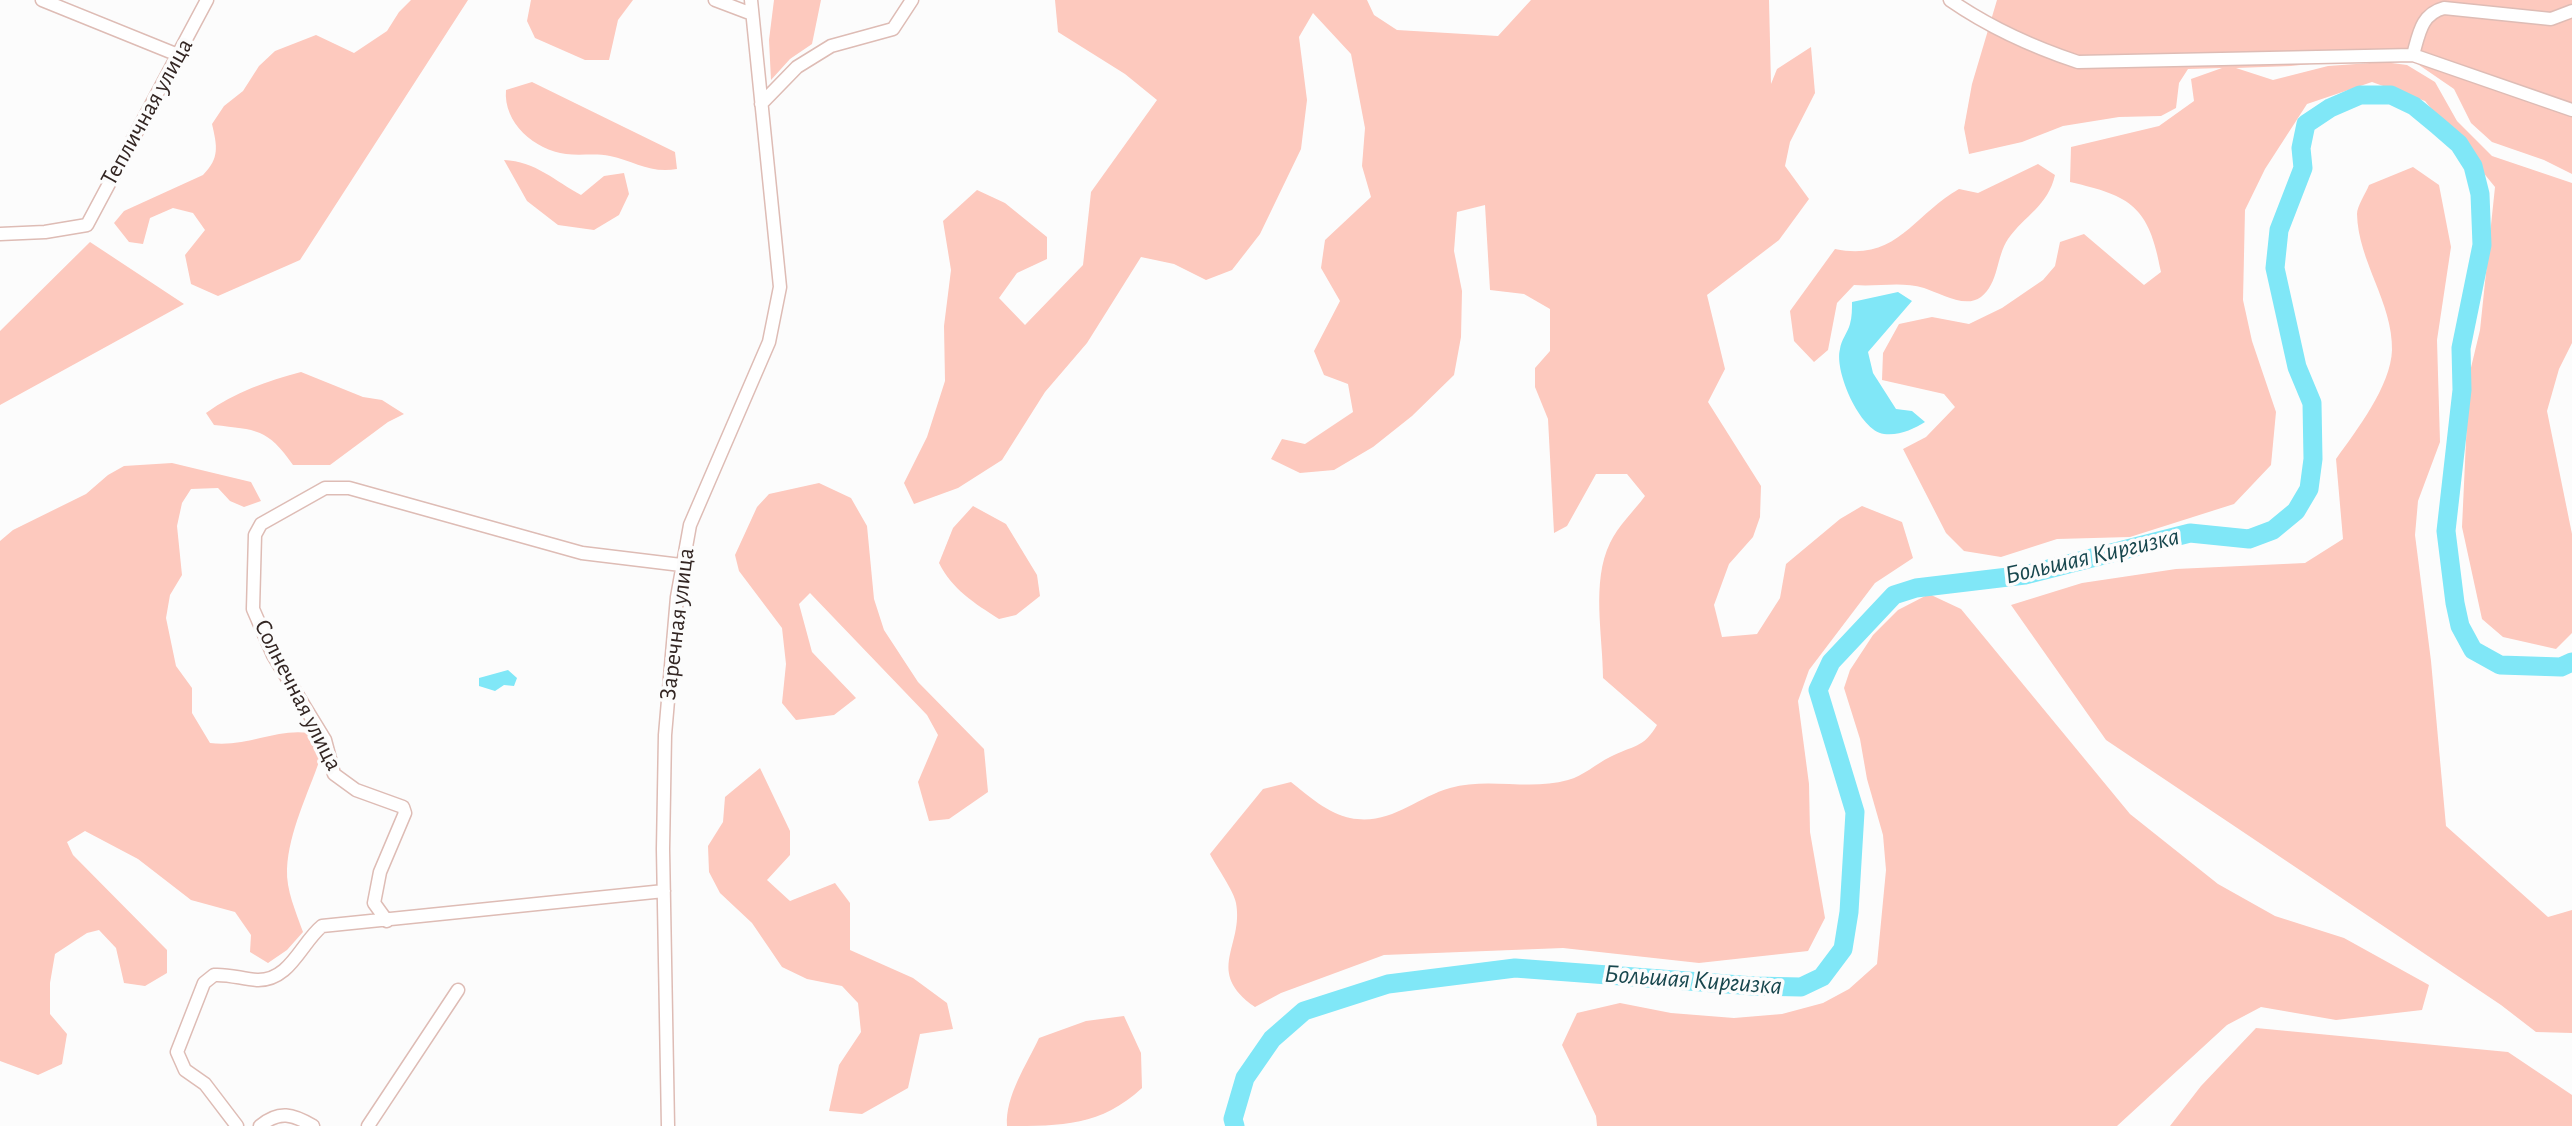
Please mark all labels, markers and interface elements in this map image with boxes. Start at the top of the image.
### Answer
street label: Тепличная улица [95,33,199,191]
water label: Большая Киргизка [2002,521,2182,591]
street label: Заречная улица [653,546,701,702]
street label: Солнечная улица [248,615,348,775]
water label: Большая Киргизка [1603,958,1783,1002]

